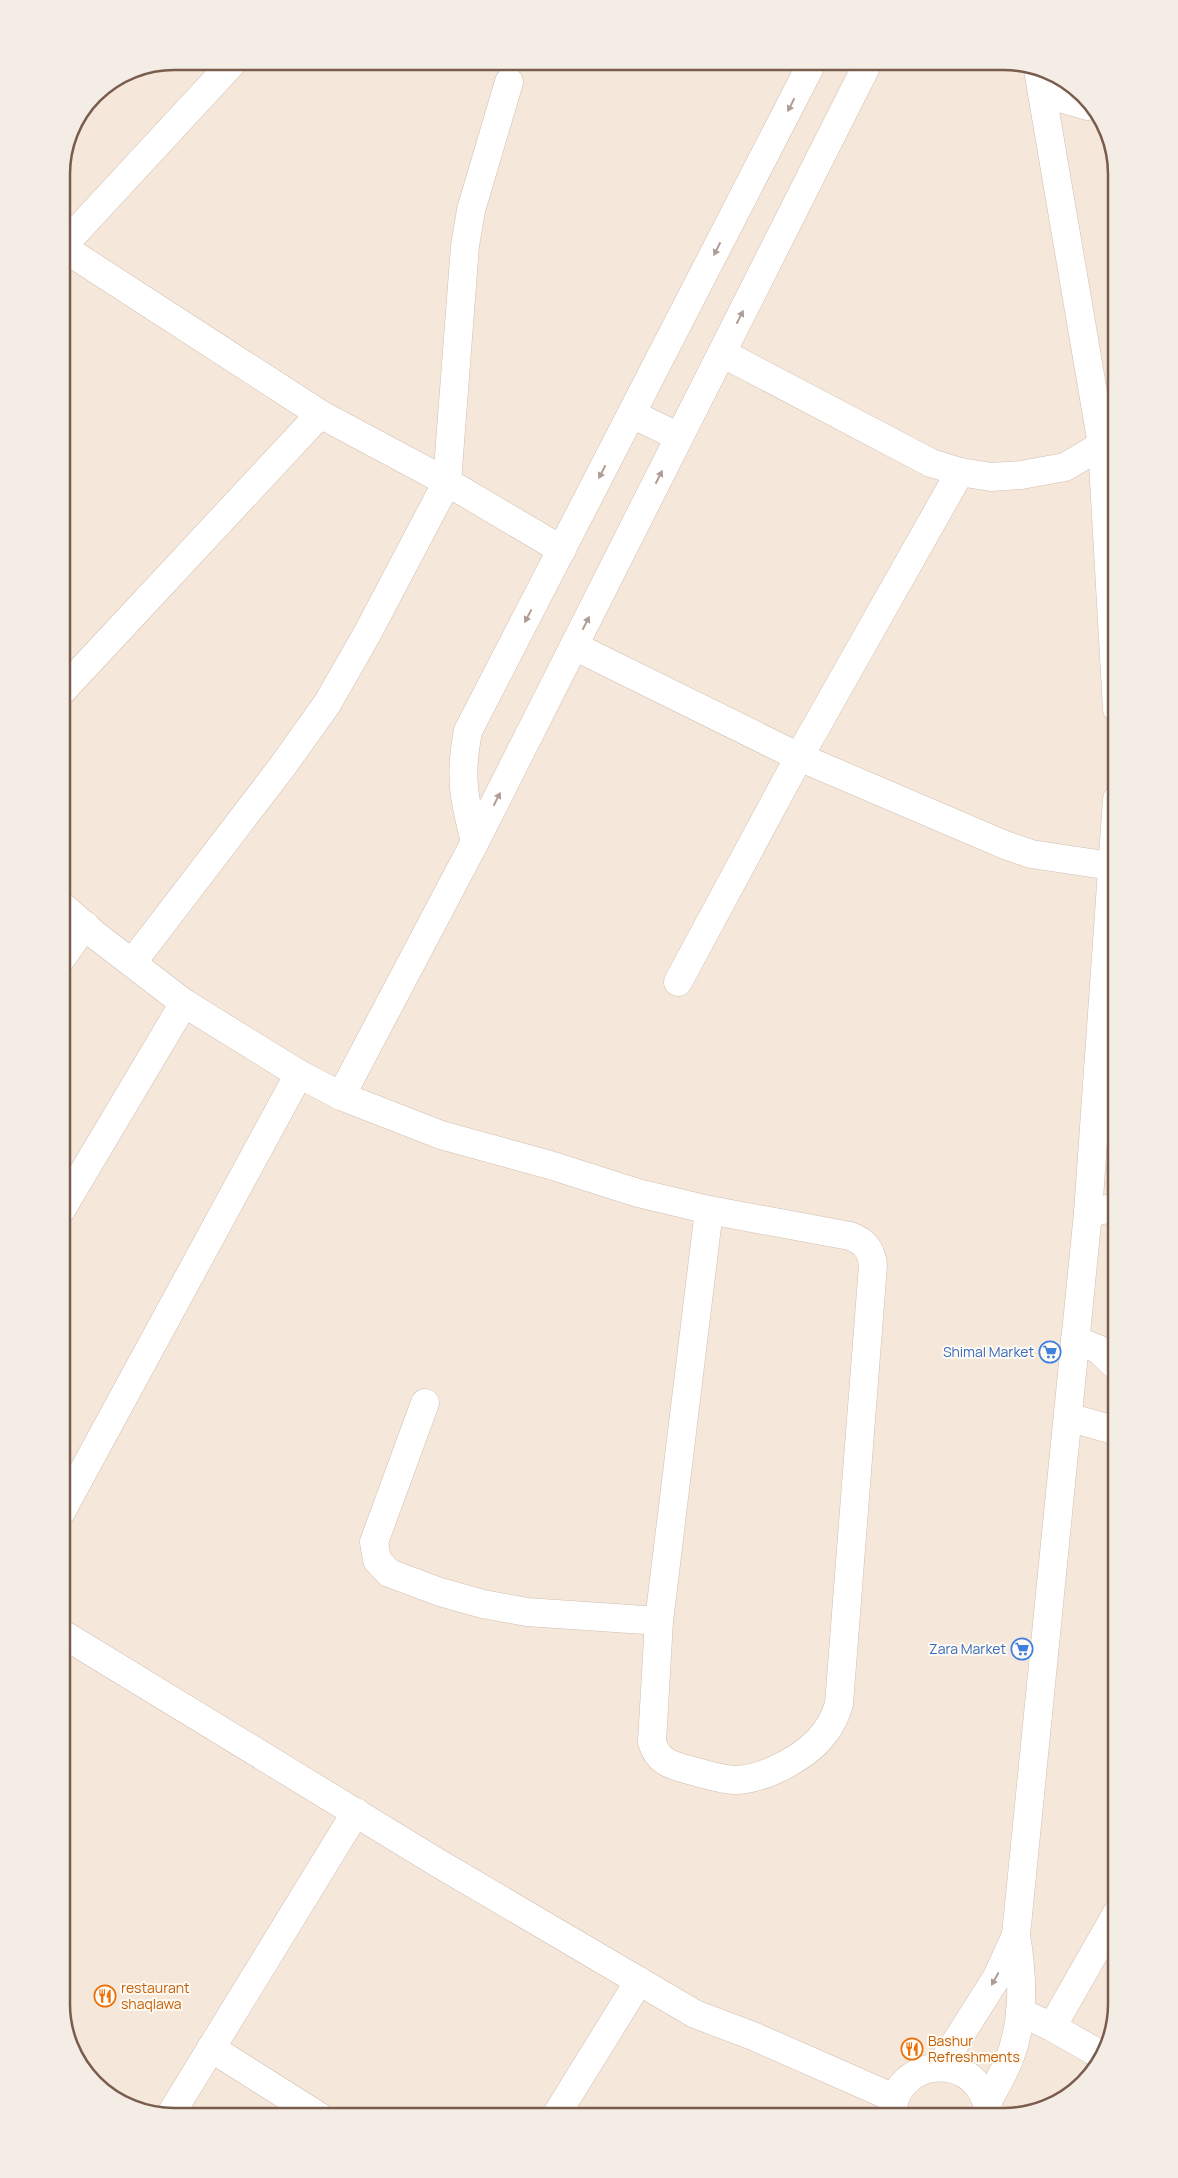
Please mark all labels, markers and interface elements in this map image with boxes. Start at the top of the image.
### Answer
one-way arrow [787,98,795,112]
one-way arrow [713,242,721,257]
one-way arrow [736,310,744,324]
one-way arrow [598,464,606,479]
one-way arrow [655,470,663,485]
one-way arrow [523,609,532,623]
one-way arrow [582,615,590,630]
one-way arrow [493,792,501,806]
supermarket icon: Shimal Market [1038,1340,1062,1364]
place label: Shimal Market [943,1342,1034,1361]
supermarket icon: Zara Market [1010,1637,1034,1661]
place label: Zara Market [929,1639,1006,1658]
one-way arrow [991,1971,999,1986]
place label: restaurant shaqlawa [121,1978,190,2013]
restaurant icon: restaurant shaqlawa [93,1984,117,2008]
place label: Bashur Refreshments [928,2031,1020,2066]
restaurant icon: Bashur Refreshments [900,2037,924,2061]

